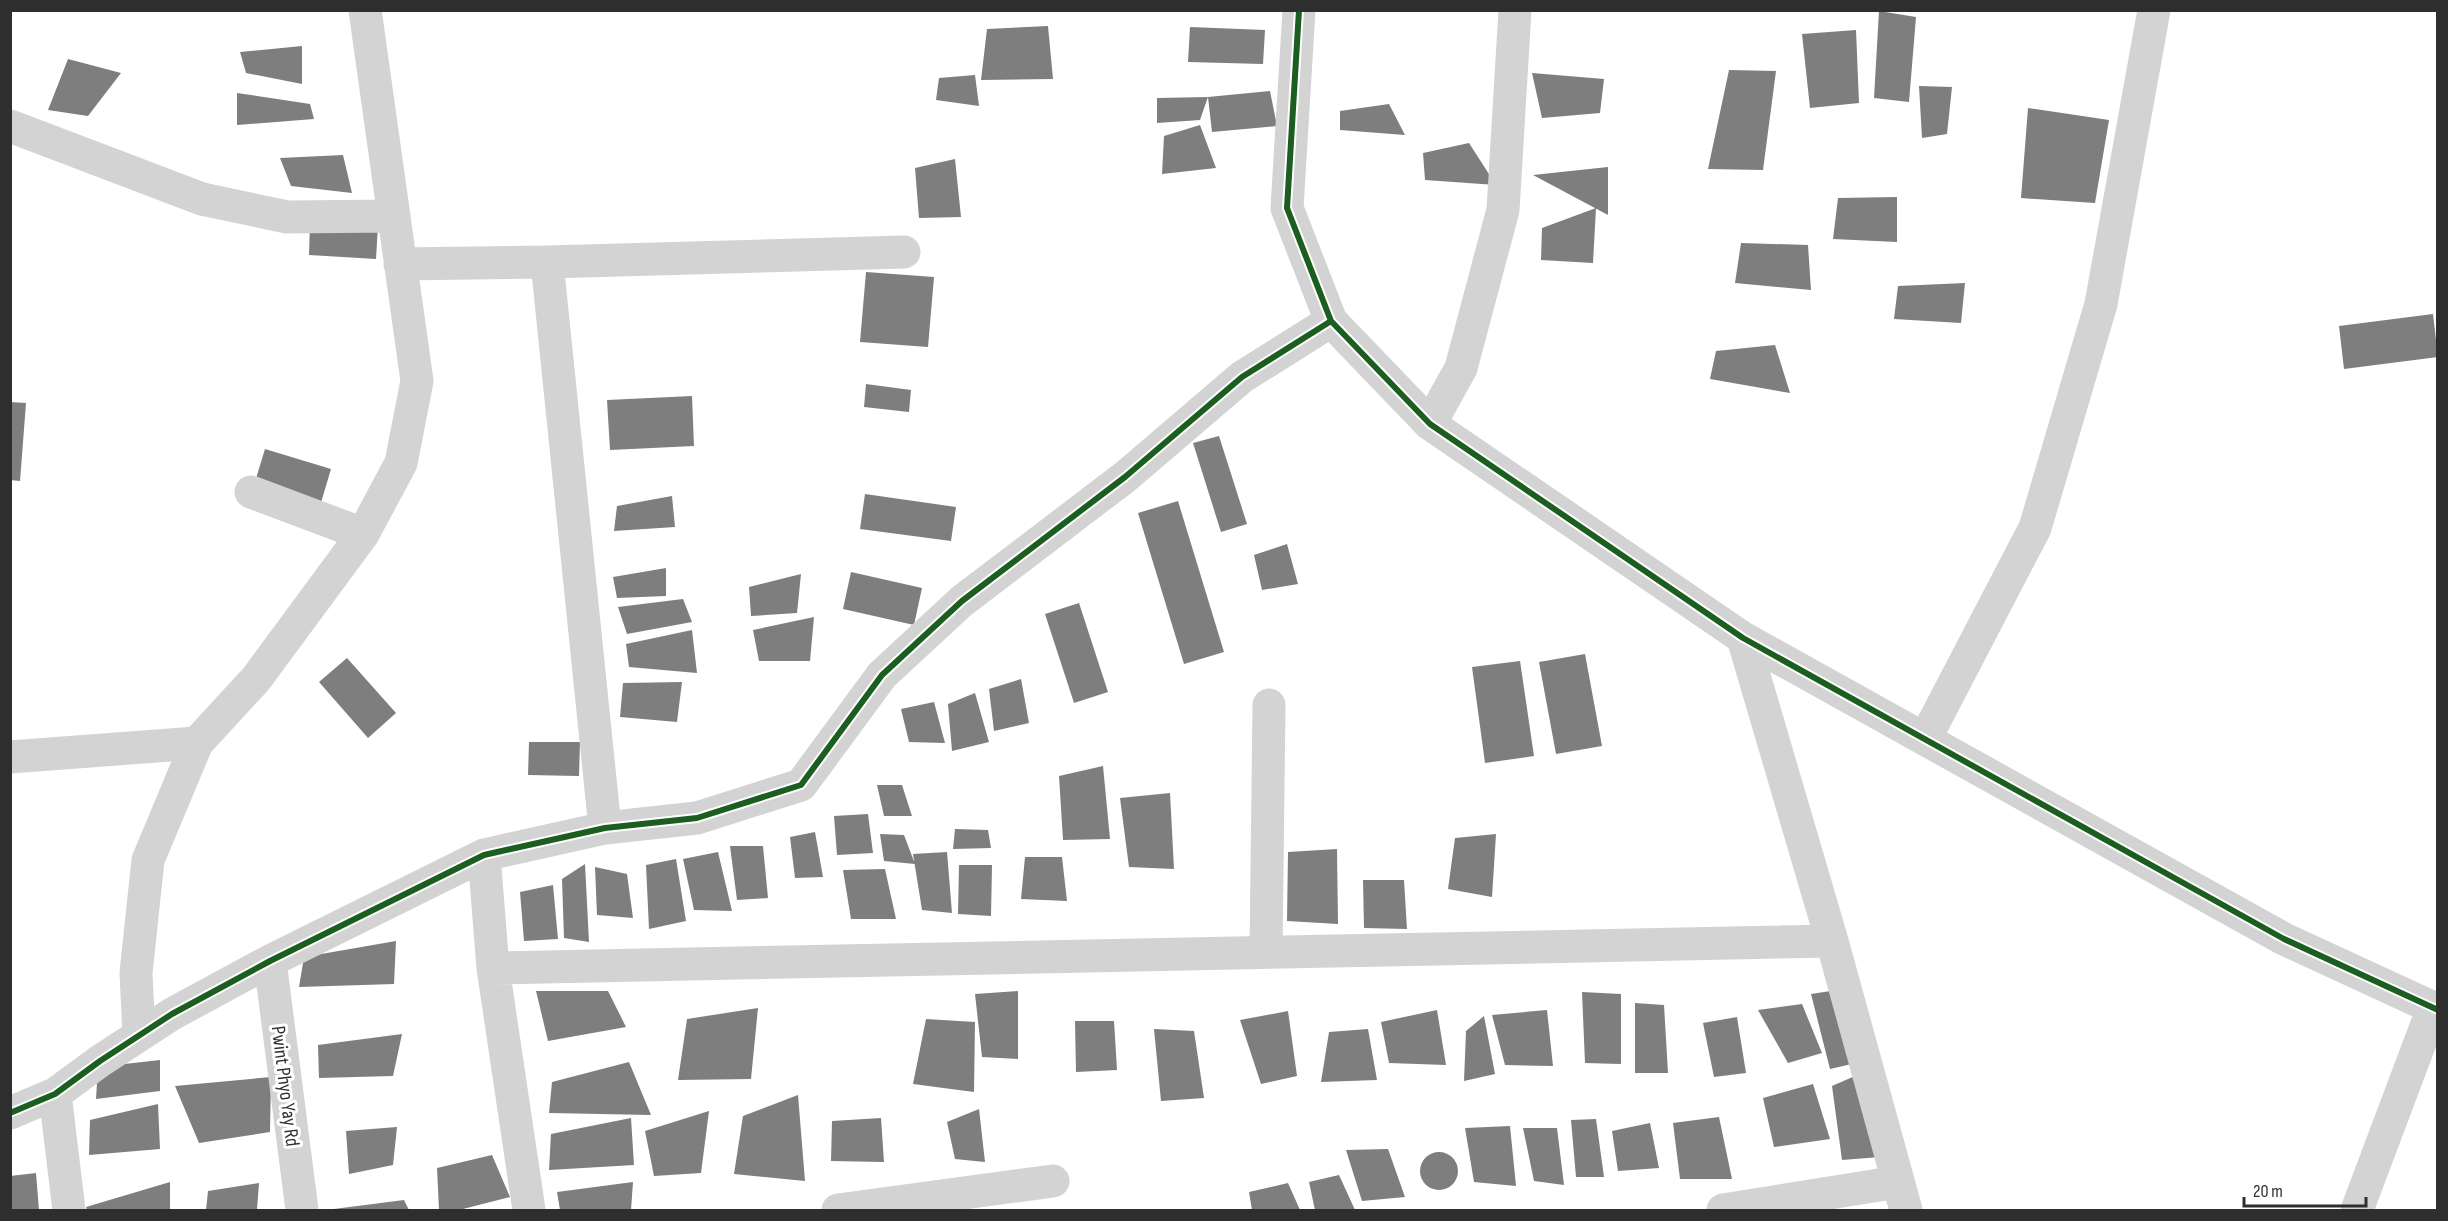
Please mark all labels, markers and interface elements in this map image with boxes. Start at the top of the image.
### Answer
street label: Pwint Phyo Yay Rd [266,1025,304,1148]
scale bar [2244,1170,2366,1208]
text: 20 m [2253,1181,2283,1202]

